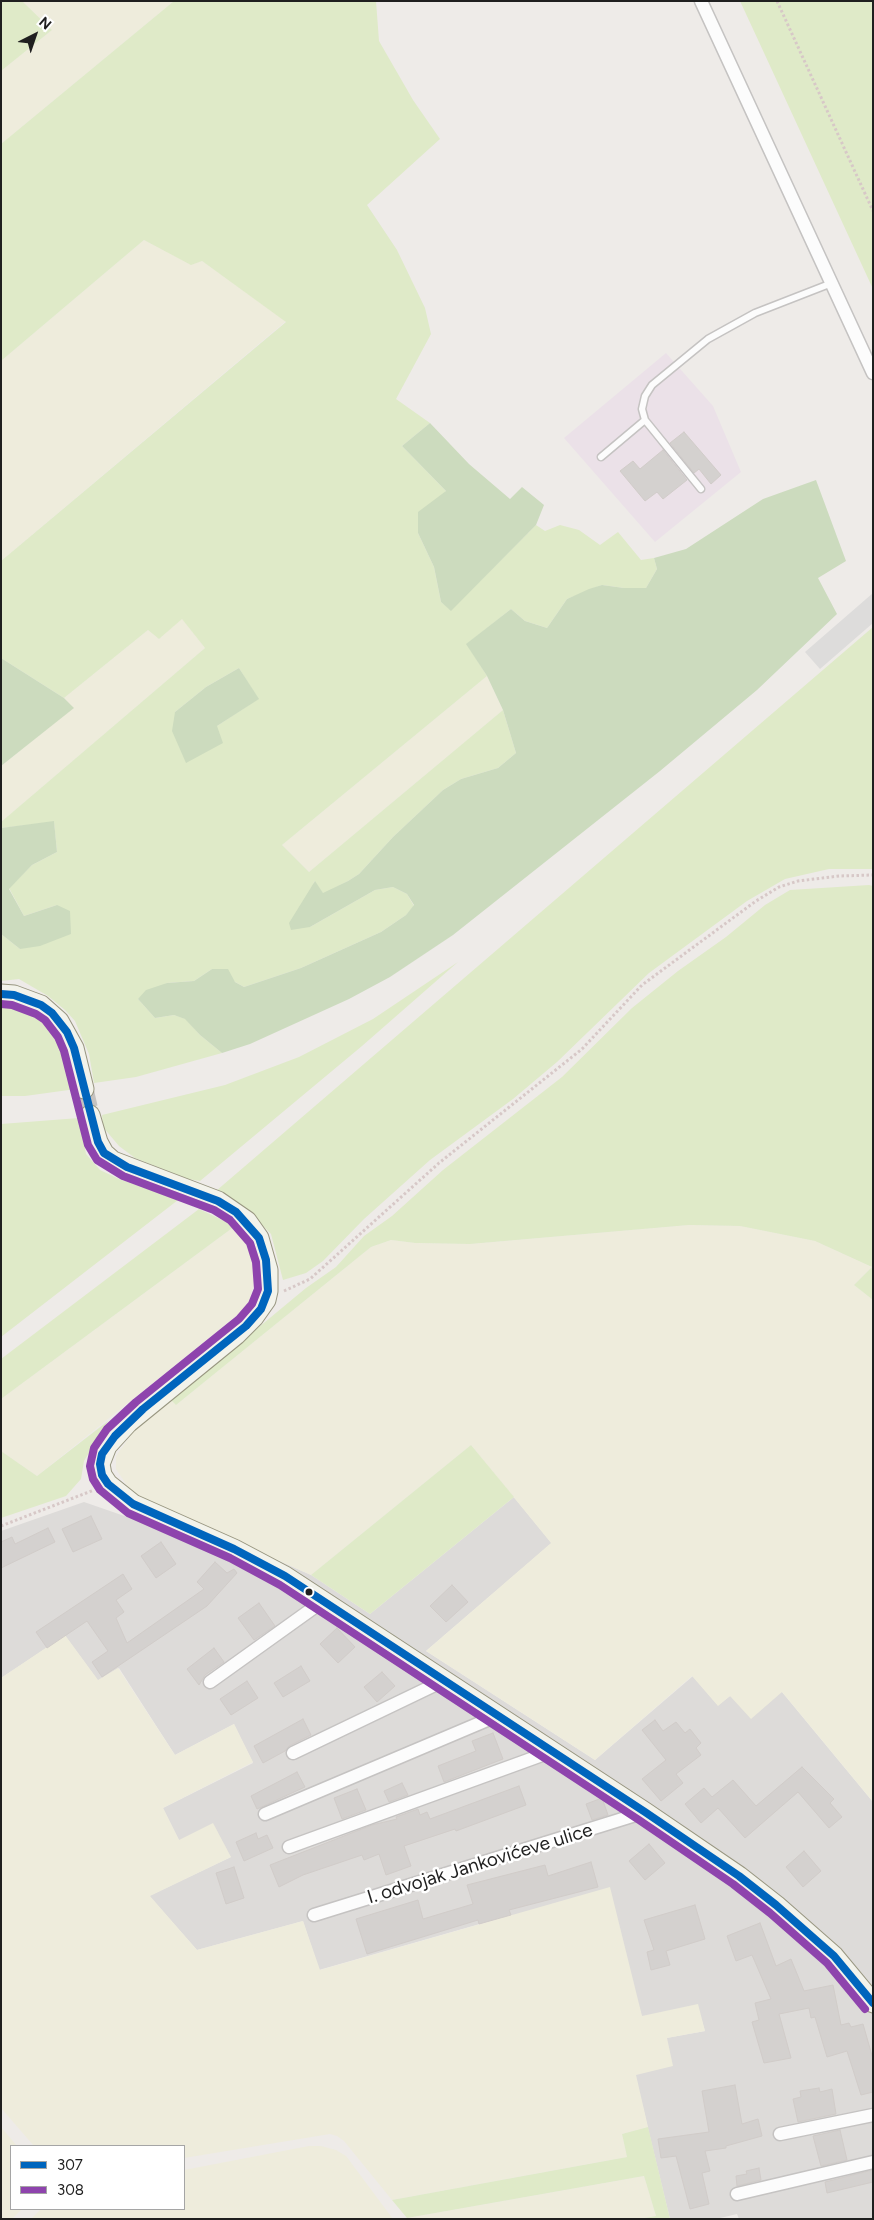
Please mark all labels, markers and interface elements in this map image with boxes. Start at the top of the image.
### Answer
north arrow [10,10,60,60]
text: N [36,13,55,33]
unlabelled marker [304,1587,314,1597]
street label: I. odvojak Jankovićeve ulice [365,1819,595,1909]
legend [10,2145,185,2210]
text: 307 [57,2156,83,2174]
text: 308 [57,2181,84,2199]

